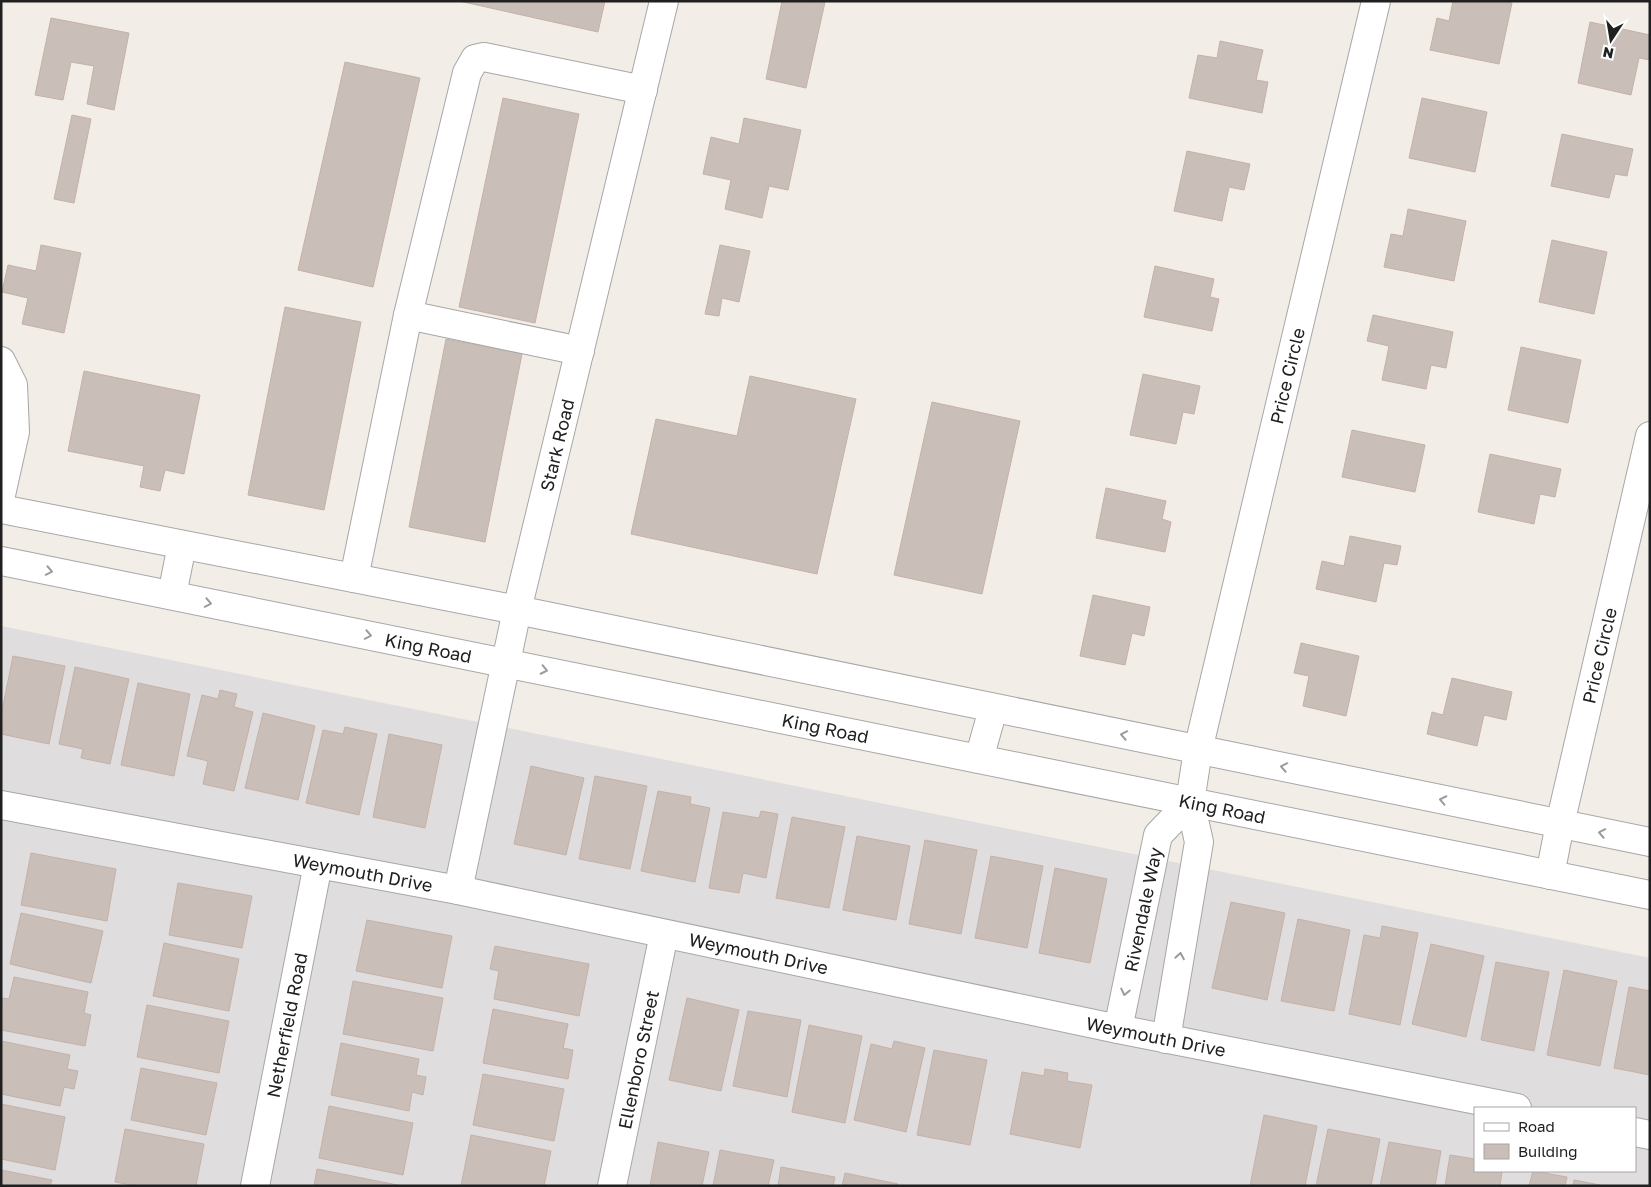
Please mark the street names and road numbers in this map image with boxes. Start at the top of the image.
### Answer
street label: Price Circle [1265,325,1309,426]
street label: Stark Road [535,396,579,493]
street label: Price Circle [1577,605,1621,706]
street label: King Road [383,628,474,667]
street label: King Road [780,708,871,747]
street label: King Road [1177,789,1268,828]
street label: Rivendale Way [1119,845,1166,974]
street label: Weymouth Drive [291,849,435,896]
street label: Weymouth Drive [687,928,830,979]
street label: Netherfield Road [262,951,311,1100]
street label: Ellenboro Street [613,988,663,1131]
street label: Weymouth Drive [1084,1012,1228,1061]

